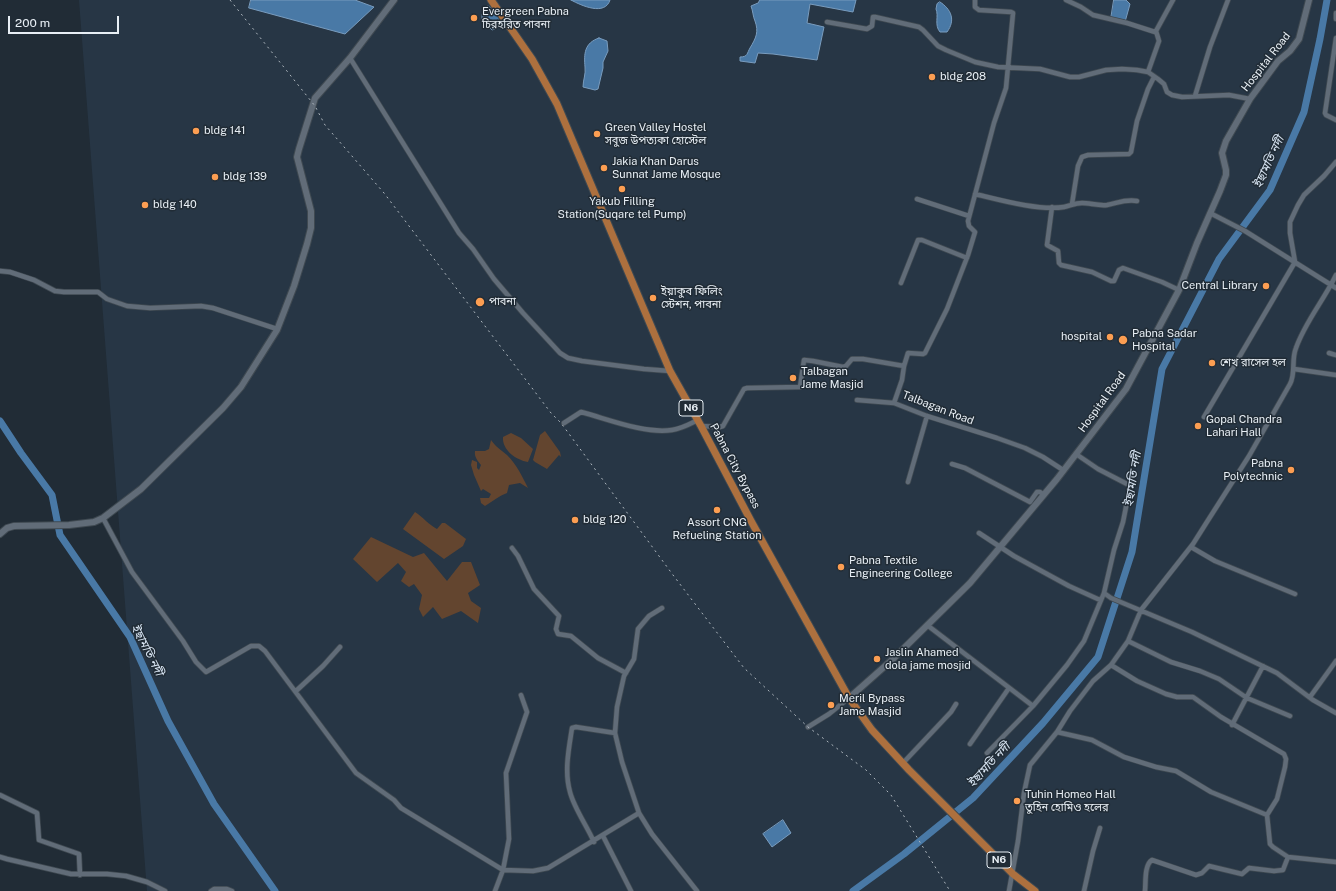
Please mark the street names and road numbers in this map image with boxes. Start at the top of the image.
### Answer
street label: Hospital Road [1239,30,1293,94]
street label: Hospital Road [1076,369,1128,435]
street label: Talbagan Road [900,388,976,428]
road number: N6 [679,400,703,416]
street label: Pabna City Bypass [707,421,763,511]
road number: N6 [987,852,1011,868]

